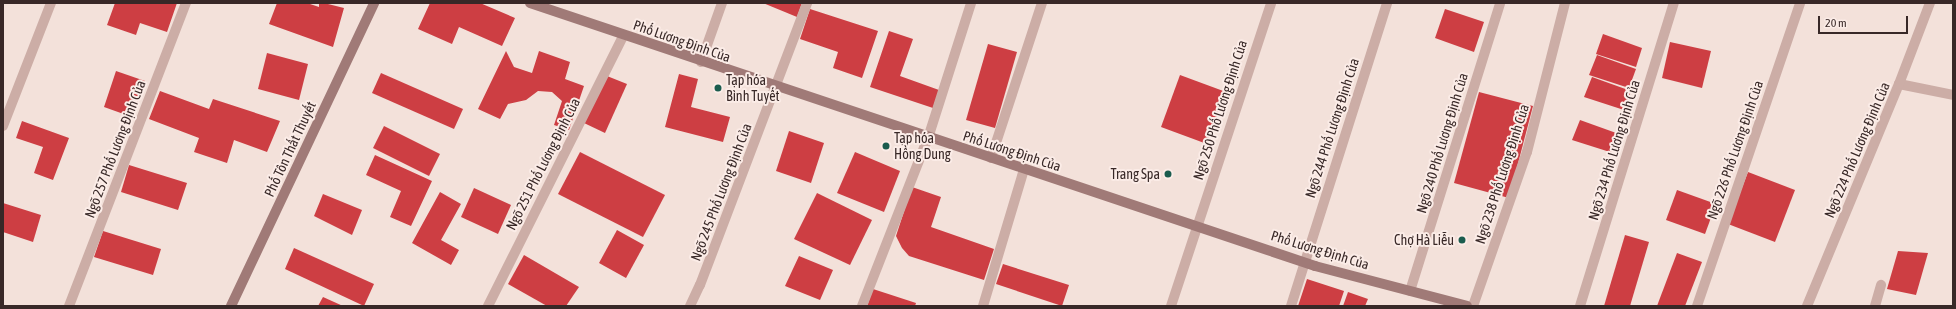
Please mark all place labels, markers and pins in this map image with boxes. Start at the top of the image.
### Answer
place label: Tạp hóa Bình Tuyết [726,72,780,104]
marker: Tạp hóa Bình Tuyết [713,83,723,93]
place label: Tạp hóa Hồng Dung [894,130,951,162]
marker: Tạp hóa Hồng Dung [881,141,891,151]
place label: Trang Spa [1111,166,1160,182]
marker: Trang Spa [1163,169,1173,179]
place label: Chợ Hà Liễu [1394,232,1454,248]
marker: Chợ Hà Liễu [1457,235,1467,245]

